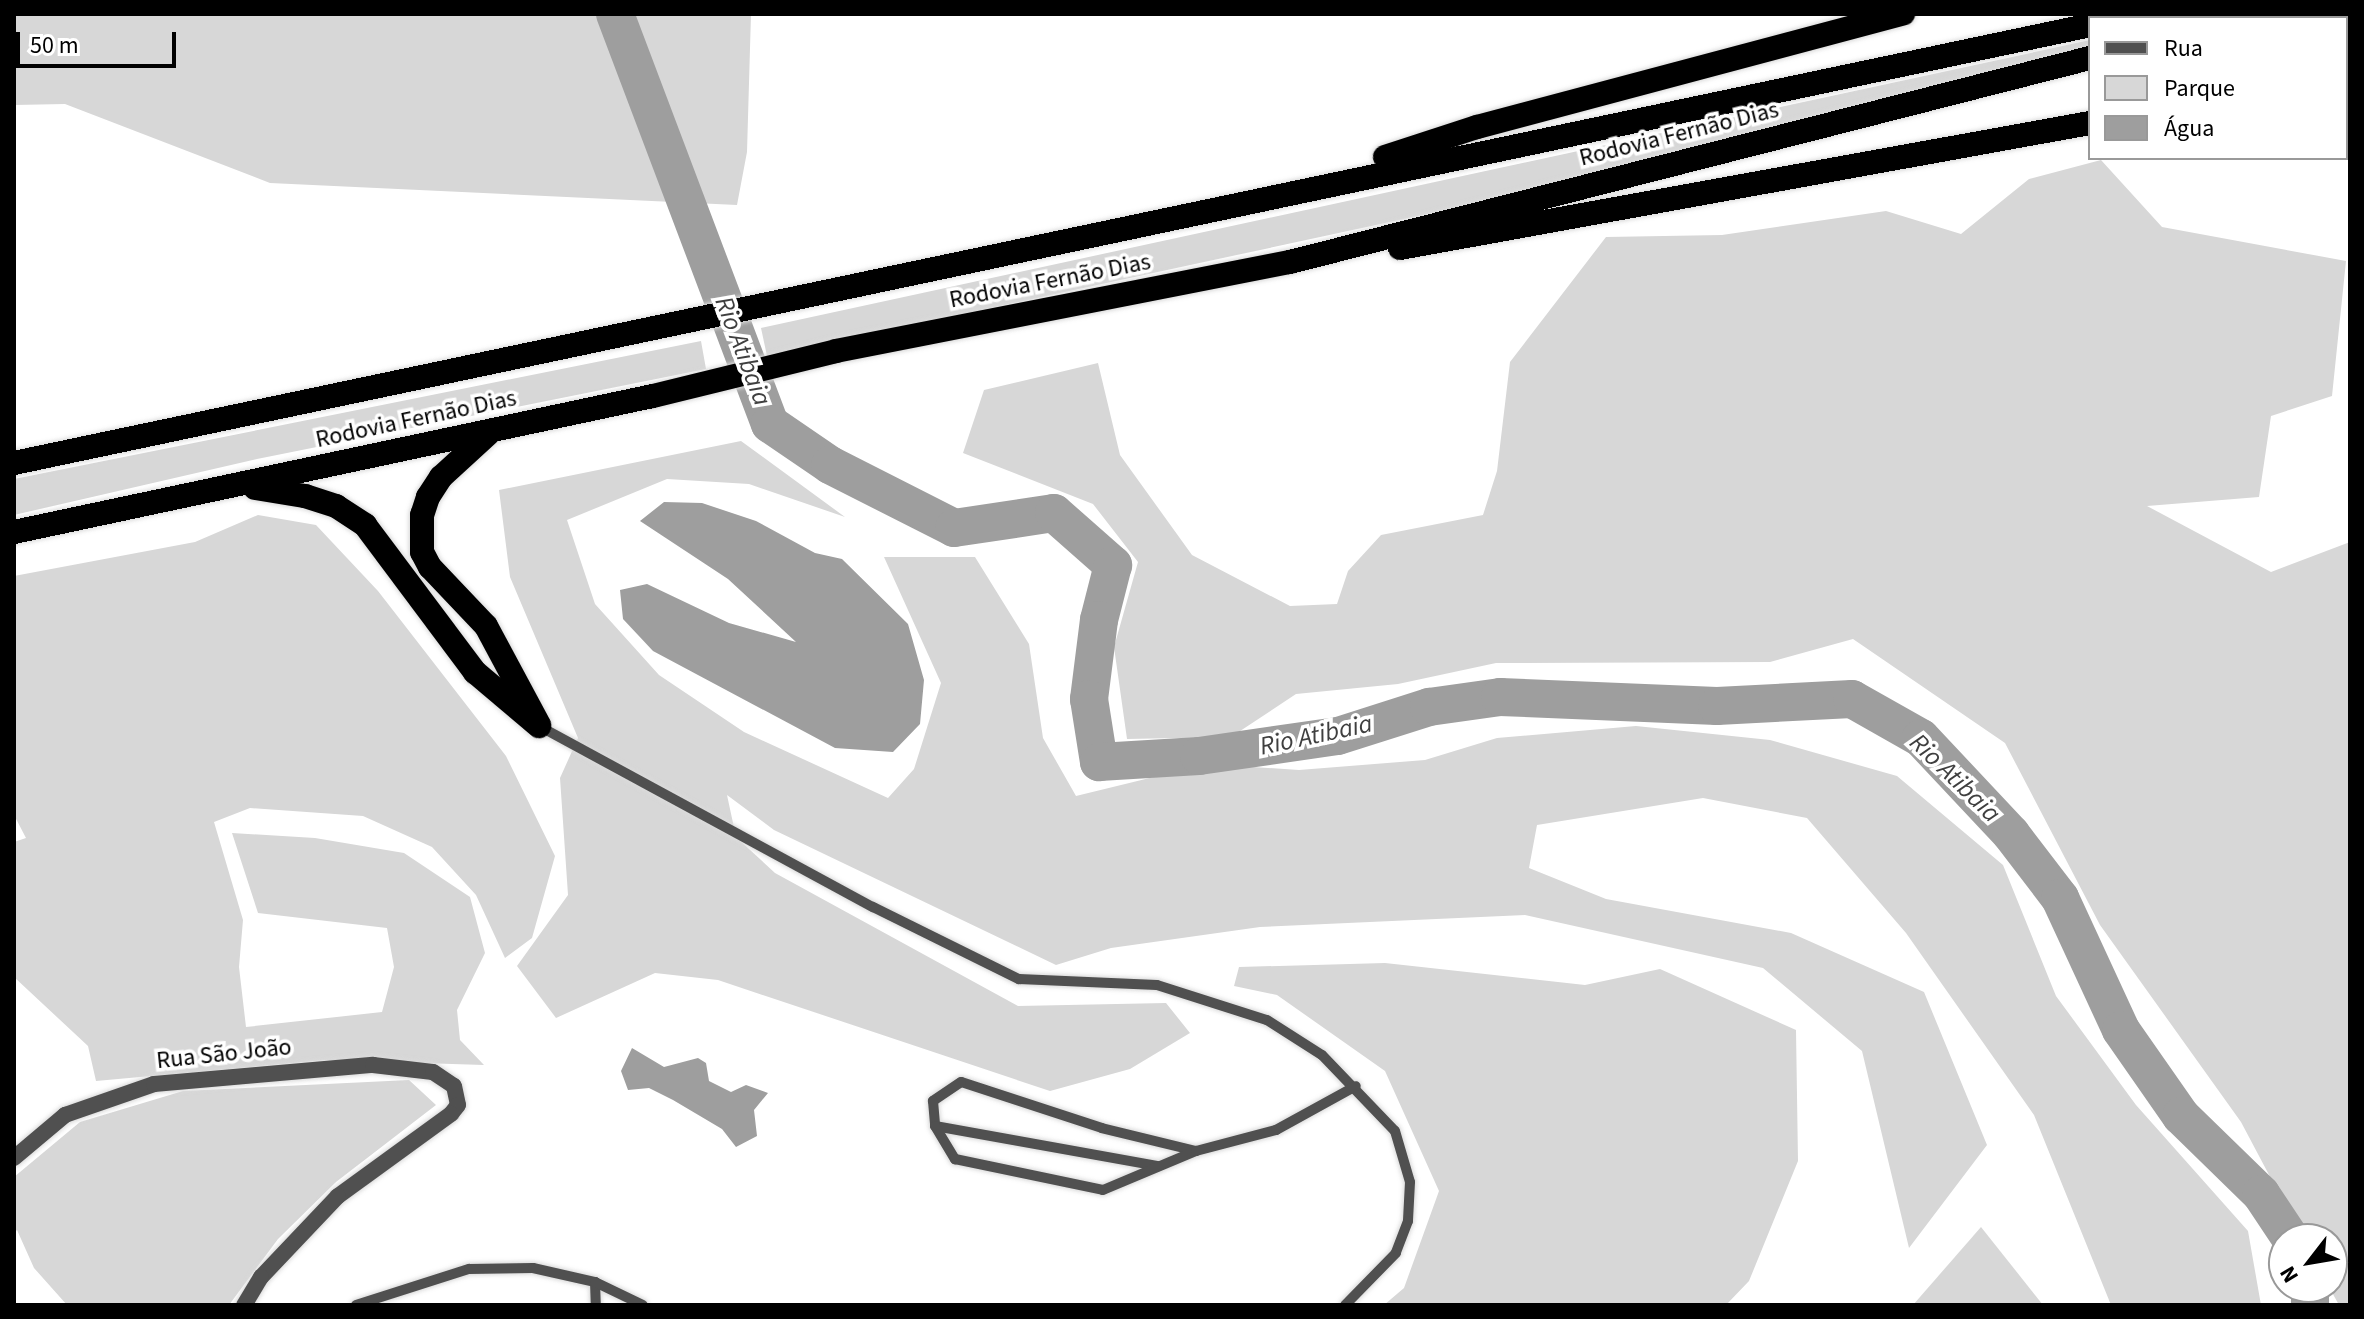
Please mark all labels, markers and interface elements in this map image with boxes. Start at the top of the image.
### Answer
scale bar [20,16,180,66]
legend [2088,16,2348,160]
text: 50 m [30,28,79,63]
text: Rua [2164,31,2203,66]
text: Parque [2164,71,2235,106]
street label: Rodovia Fernão Dias [1576,95,1782,173]
text: Água [2164,111,2214,146]
street label: Rodovia Fernão Dias [947,247,1153,315]
water label: Rio Atibaia [708,292,778,410]
street label: Rodovia Fernão Dias [313,384,519,454]
water label: Rio Atibaia [1257,708,1375,762]
water label: Rio Atibaia [1903,727,2007,829]
street label: Rua São João [155,1033,293,1075]
north arrow [2268,1223,2348,1303]
text: N [2272,1260,2307,1289]

